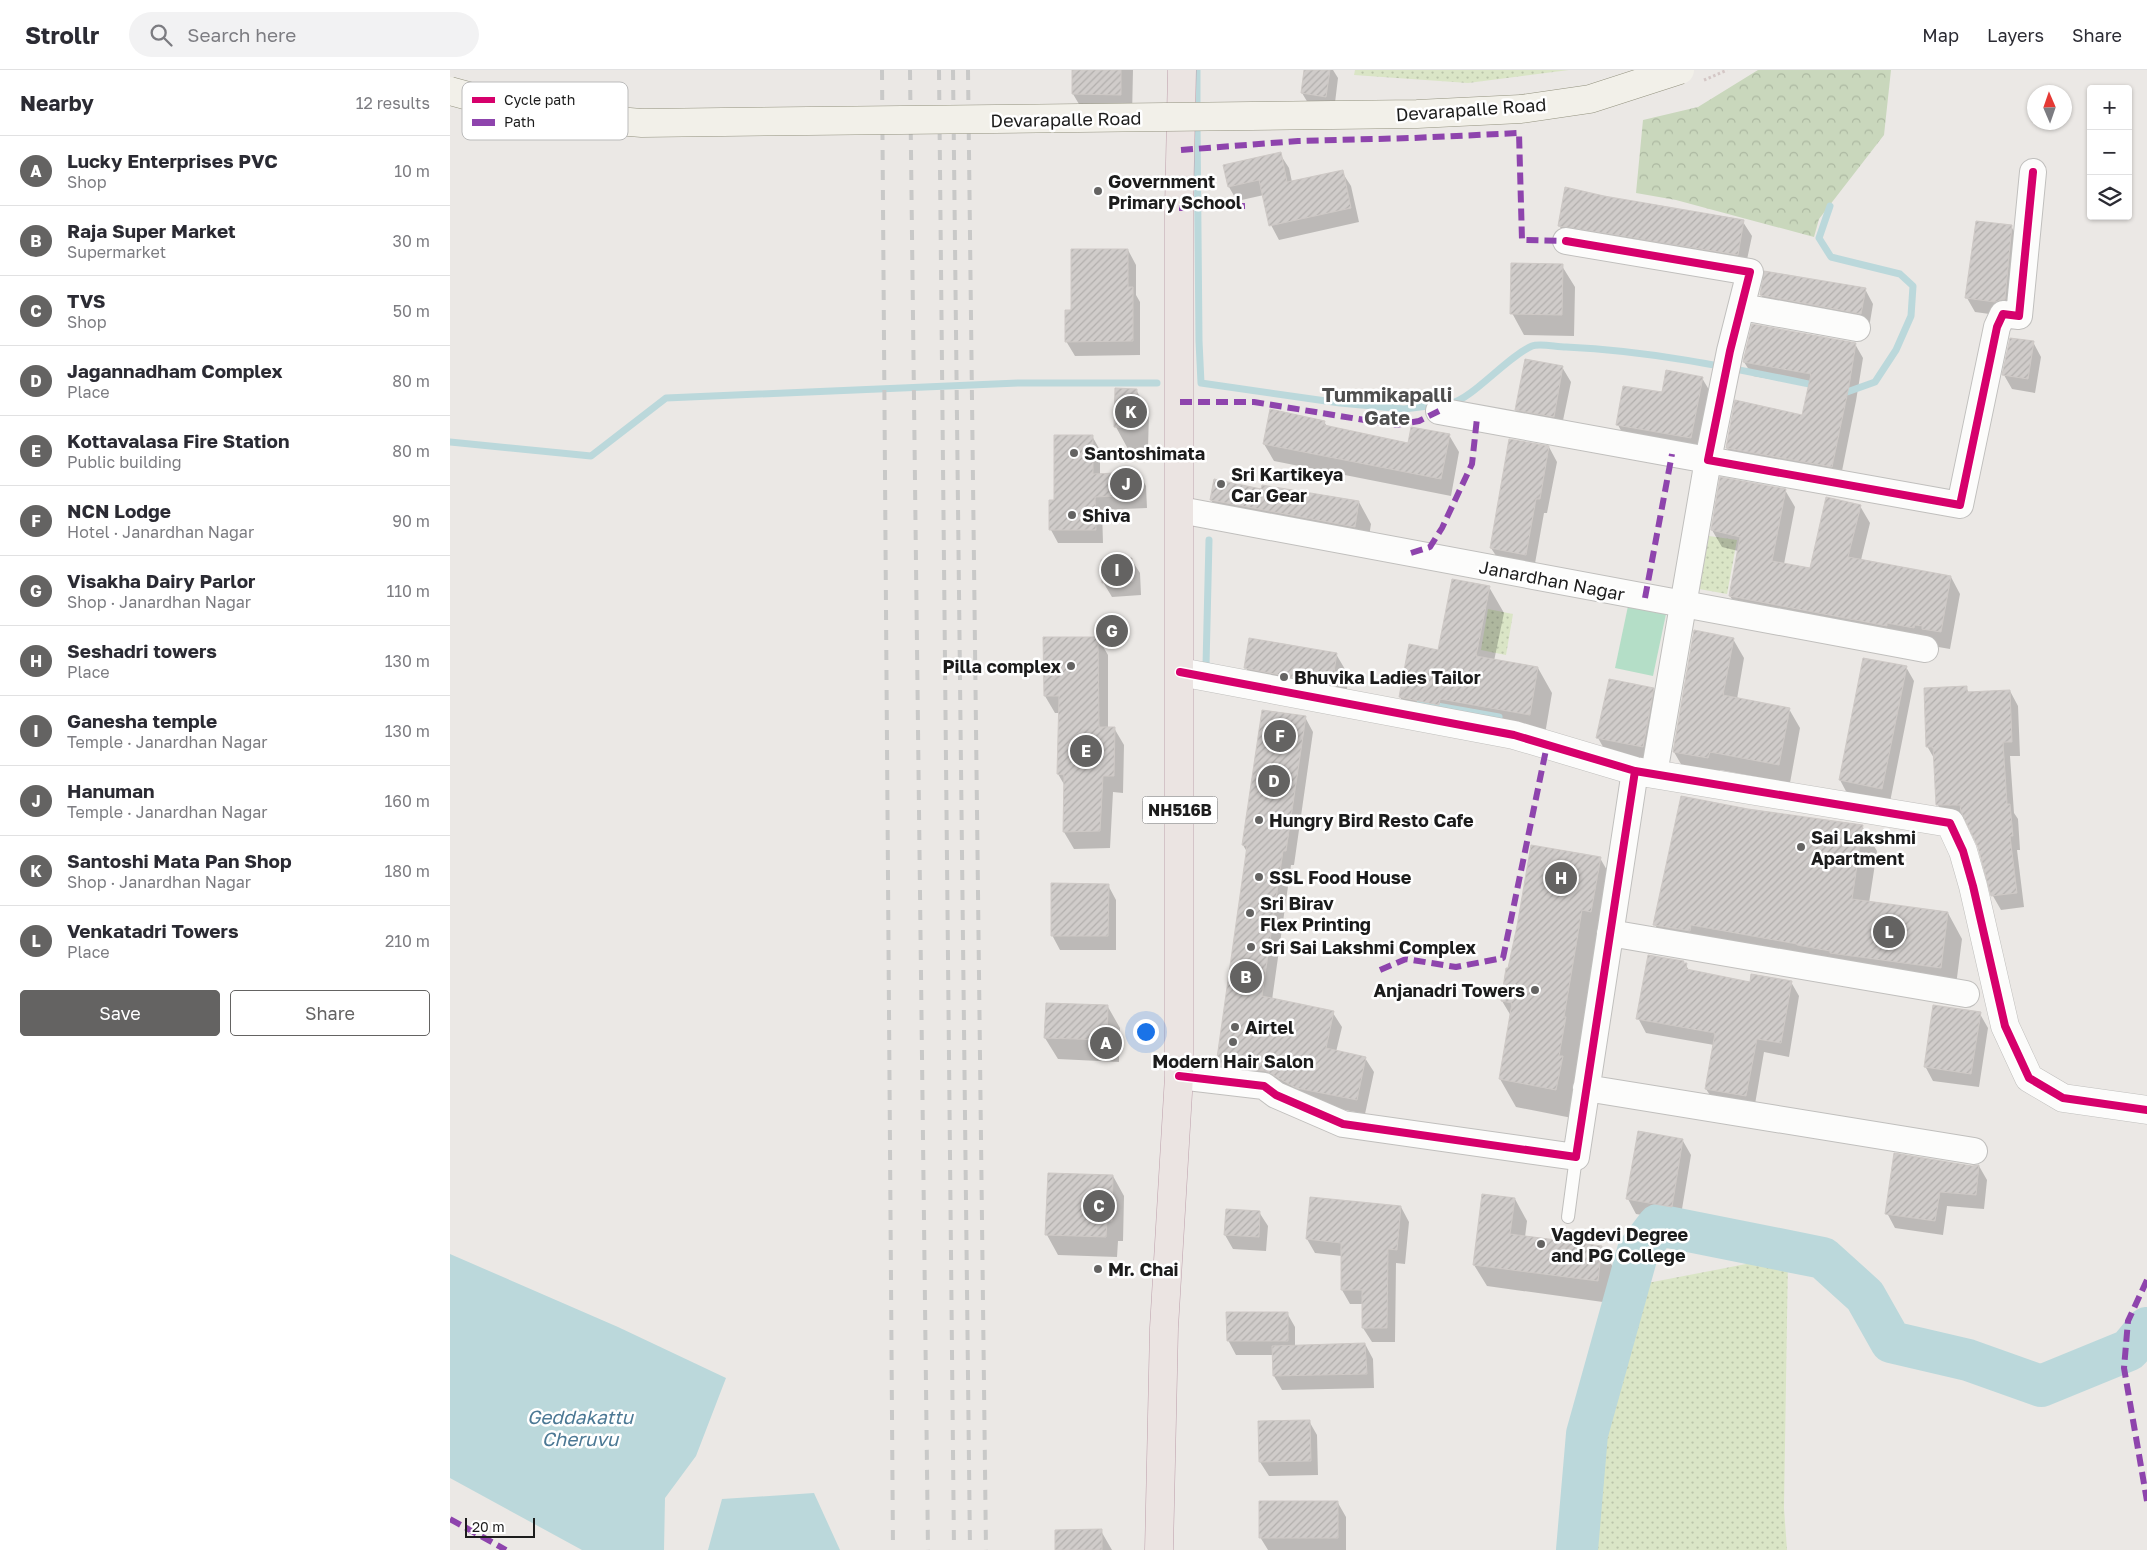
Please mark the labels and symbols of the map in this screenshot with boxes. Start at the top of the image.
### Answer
legend [462,82,628,140]
north arrow [2027,85,2072,130]
text: Cycle path [504,91,575,108]
street label: Devarapalle Road [1395,93,1547,125]
street label: Devarapalle Road [990,107,1142,131]
text: Path [504,113,535,130]
place label: Government Primary School [1108,170,1242,213]
marker: Government Primary School [1092,185,1104,197]
district label: Tummikapalli Gate [1322,382,1452,429]
pin: K [1115,393,1147,431]
place label: Santoshimata [1084,442,1205,464]
marker: Santoshimata [1068,447,1080,459]
place label: Sri Kartikeya Car Gear [1231,463,1343,506]
pin: J [1110,465,1142,503]
marker: Sri Kartikeya Car Gear [1215,478,1227,490]
place label: Shiva [1082,504,1131,526]
marker: Shiva [1066,509,1078,521]
pin: I [1101,551,1133,589]
street label: Janardhan Nagar [1477,555,1627,605]
pin: G [1096,612,1128,650]
place label: Pilla complex [942,655,1062,677]
marker: Pilla complex [1065,660,1077,672]
place label: Bhuvika Ladies Tailor [1294,666,1481,688]
marker: Bhuvika Ladies Tailor [1278,671,1290,683]
pin: F [1264,717,1296,755]
pin: E [1070,732,1102,770]
pin: D [1258,762,1290,800]
road number: NH516B [1142,796,1218,824]
place label: Hungry Bird Resto Cafe [1269,809,1474,831]
marker: Hungry Bird Resto Cafe [1253,814,1265,826]
place label: Sai Lakshmi Apartment [1811,826,1916,869]
marker: Sai Lakshmi Apartment [1795,841,1807,853]
pin: H [1545,859,1577,897]
place label: SSL Food House [1269,866,1412,888]
marker: SSL Food House [1253,871,1265,883]
place label: Sri Birav Flex Printing [1260,892,1371,935]
marker: Sri Birav Flex Printing [1244,907,1256,919]
pin: L [1873,913,1905,951]
place label: Sri Sai Lakshmi Complex [1261,936,1476,958]
marker: Sri Sai Lakshmi Complex [1245,941,1257,953]
pin: B [1230,958,1262,996]
place label: Anjanadri Towers [1374,979,1525,1001]
marker: Anjanadri Towers [1529,984,1541,996]
place label: Airtel [1245,1016,1294,1038]
your location [1133,1019,1159,1045]
marker: Airtel [1229,1021,1241,1033]
pin: A [1090,1024,1122,1062]
marker: Modern Hair Salon [1227,1036,1239,1048]
place label: Modern Hair Salon [1152,1050,1314,1072]
pin: C [1083,1187,1115,1225]
place label: Vagdevi Degree and PG College [1551,1223,1689,1266]
marker: Vagdevi Degree and PG College [1535,1238,1547,1250]
place label: Mr. Chai [1108,1258,1179,1280]
marker: Mr. Chai [1092,1263,1104,1275]
water label: Geddakattu Cheruvu [527,1405,635,1450]
scale bar [465,1515,535,1538]

